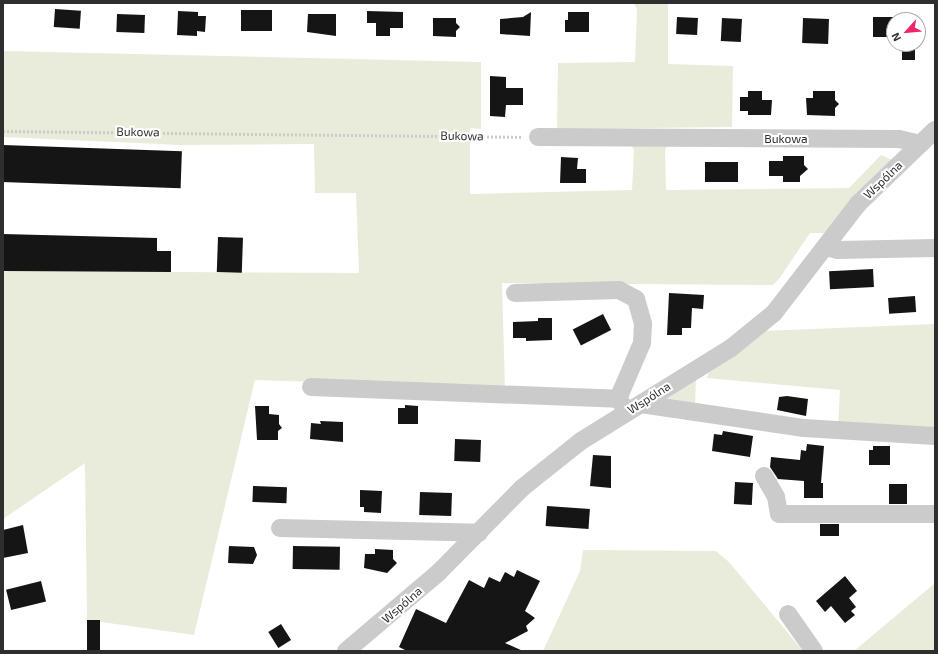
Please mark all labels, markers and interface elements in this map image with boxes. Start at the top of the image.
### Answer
north arrow [886,12,926,52]
text: N [888,31,903,44]
street label: Bukowa [116,124,160,140]
street label: Bukowa [440,128,484,144]
street label: Bukowa [764,132,808,146]
street label: Wspólna [861,158,905,202]
street label: Wspólna [625,379,673,417]
street label: Wspólna [379,584,425,626]

